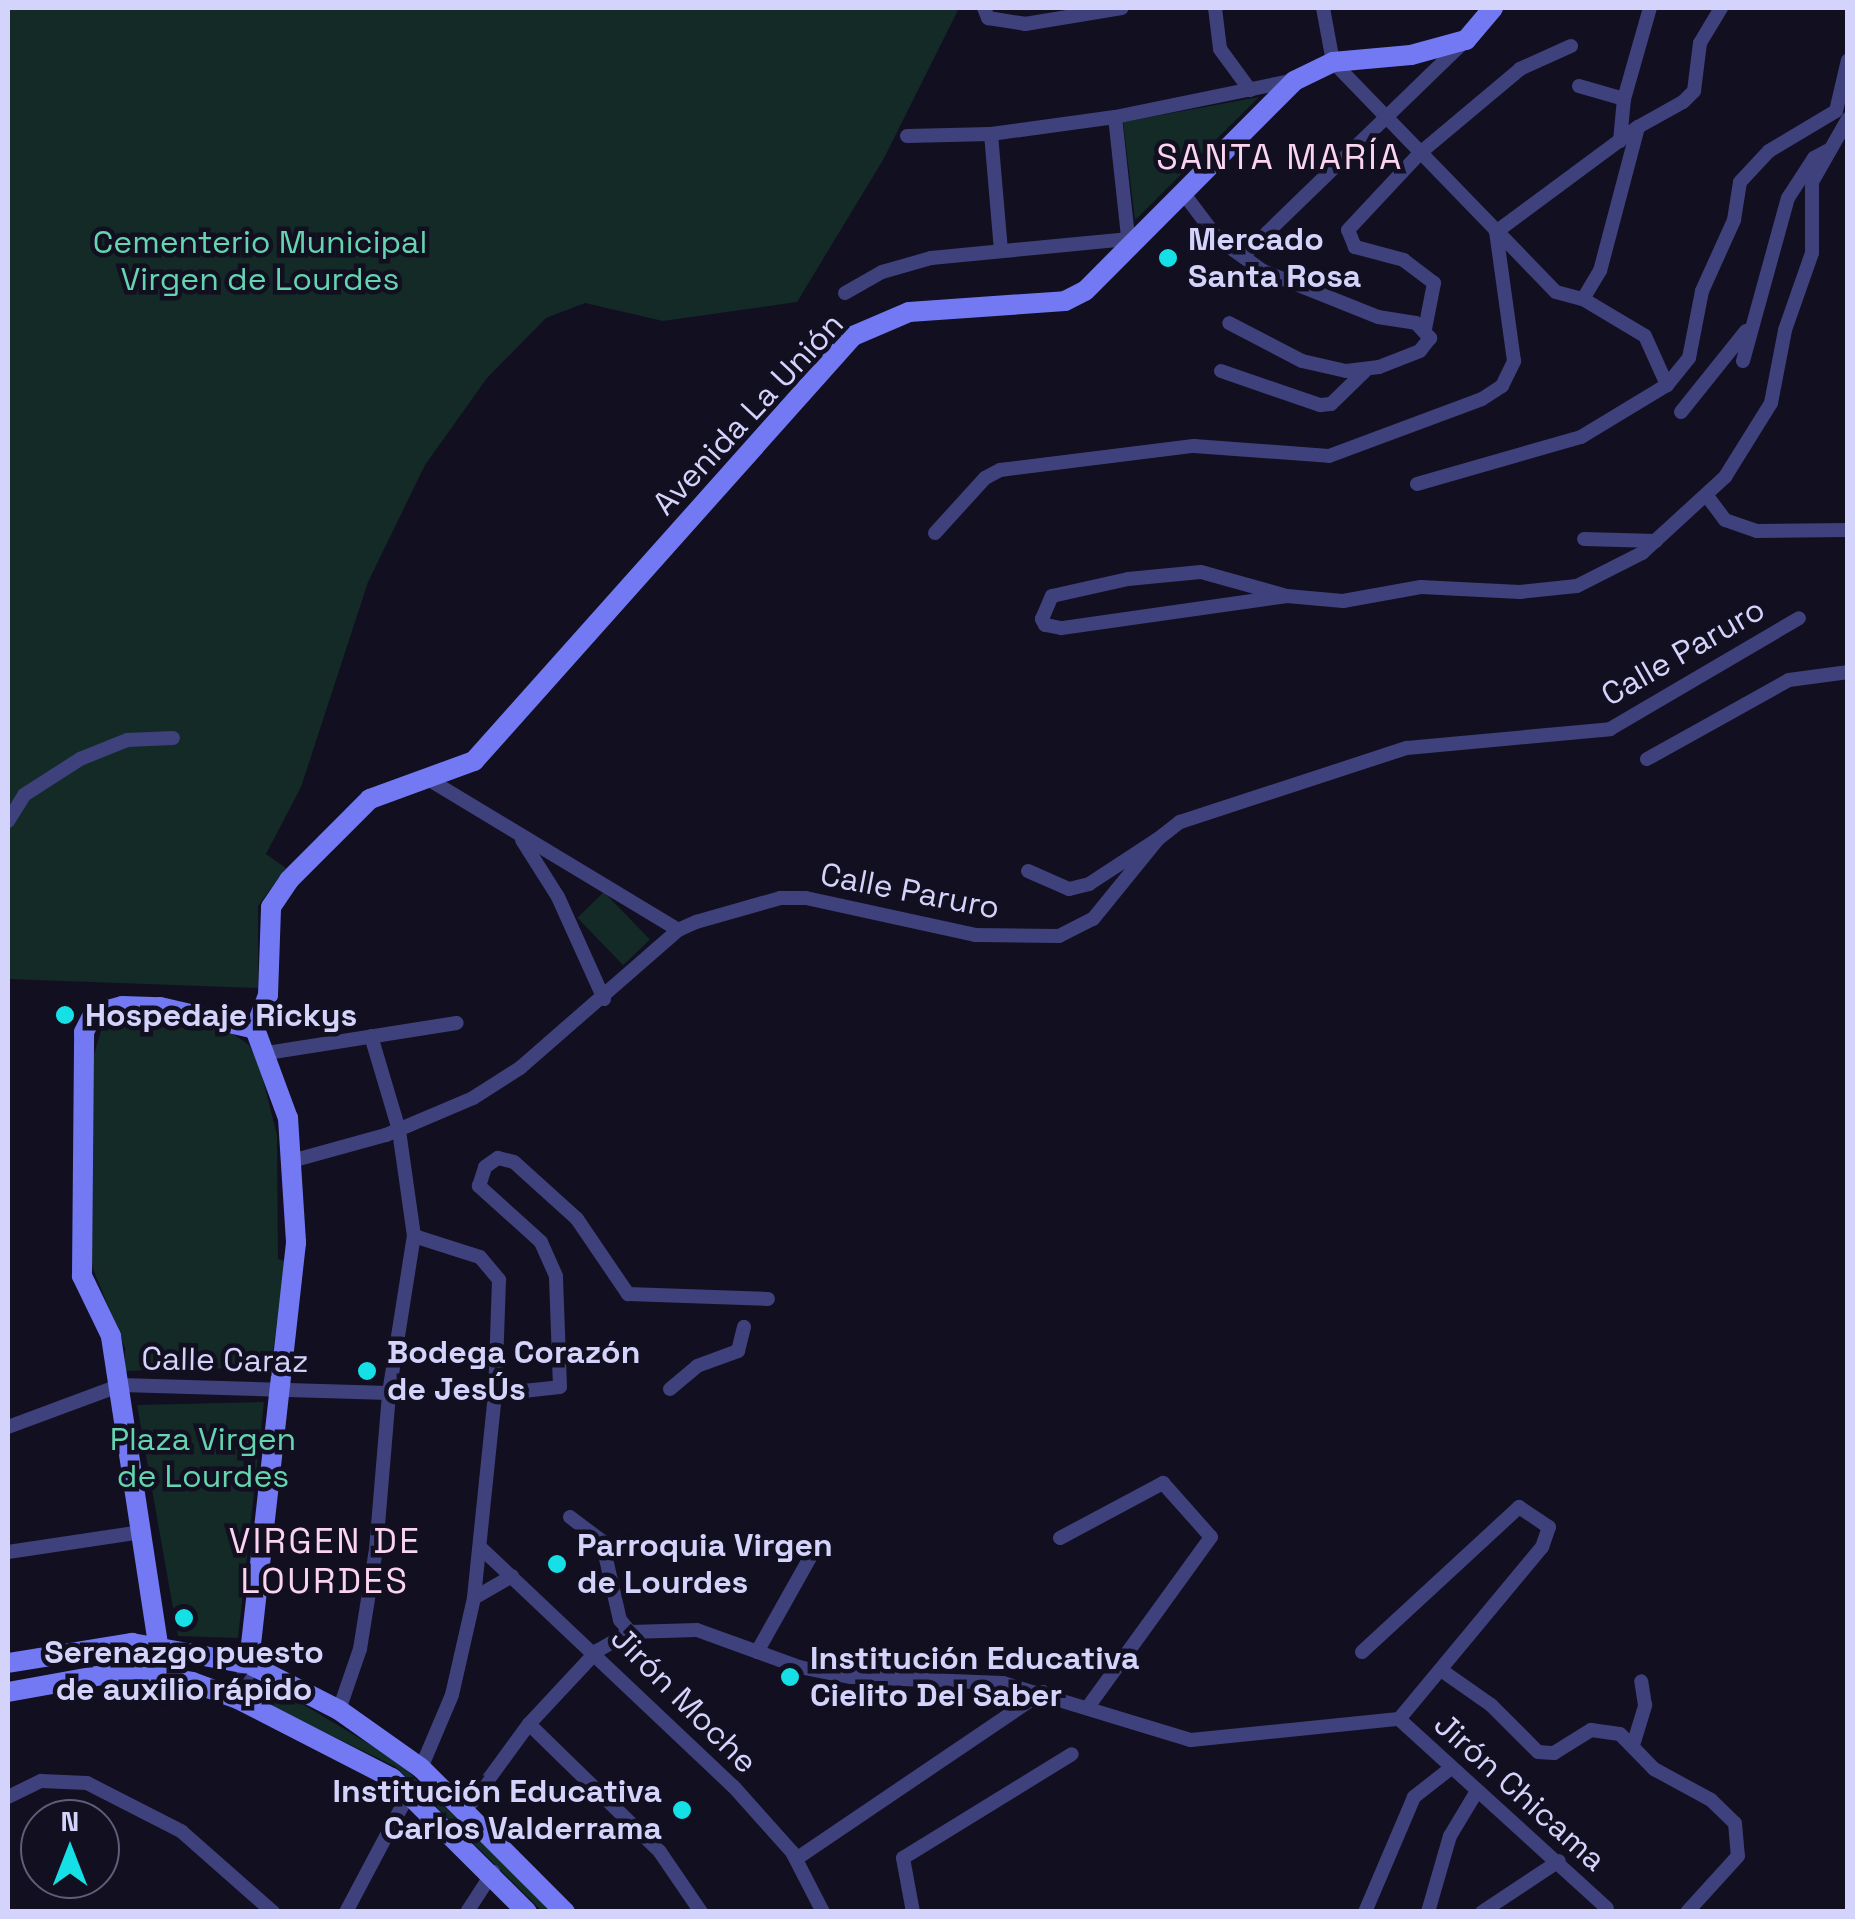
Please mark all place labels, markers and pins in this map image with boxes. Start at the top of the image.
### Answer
place label: Mercado Santa Rosa [1188,221,1361,296]
marker: Mercado Santa Rosa [1157,247,1179,269]
place label: Hospedaje Rickys [85,996,357,1034]
marker: Hospedaje Rickys [54,1004,76,1026]
place label: Bodega Corazón de JesÚs [387,1334,640,1409]
marker: Bodega Corazón de JesÚs [356,1360,378,1382]
place label: Parroquia Virgen de Lourdes [577,1527,833,1602]
marker: Parroquia Virgen de Lourdes [546,1553,568,1575]
marker: Serenazgo puesto de auxilio rápido [173,1607,195,1629]
place label: Serenazgo puesto de auxilio rápido [44,1634,324,1709]
place label: Institución Educativa Cielito Del Saber [810,1640,1139,1715]
marker: Institución Educativa Cielito Del Saber [779,1666,801,1688]
place label: Institución Educativa Carlos Valderrama [333,1773,662,1848]
marker: Institución Educativa Carlos Valderrama [671,1799,693,1821]

